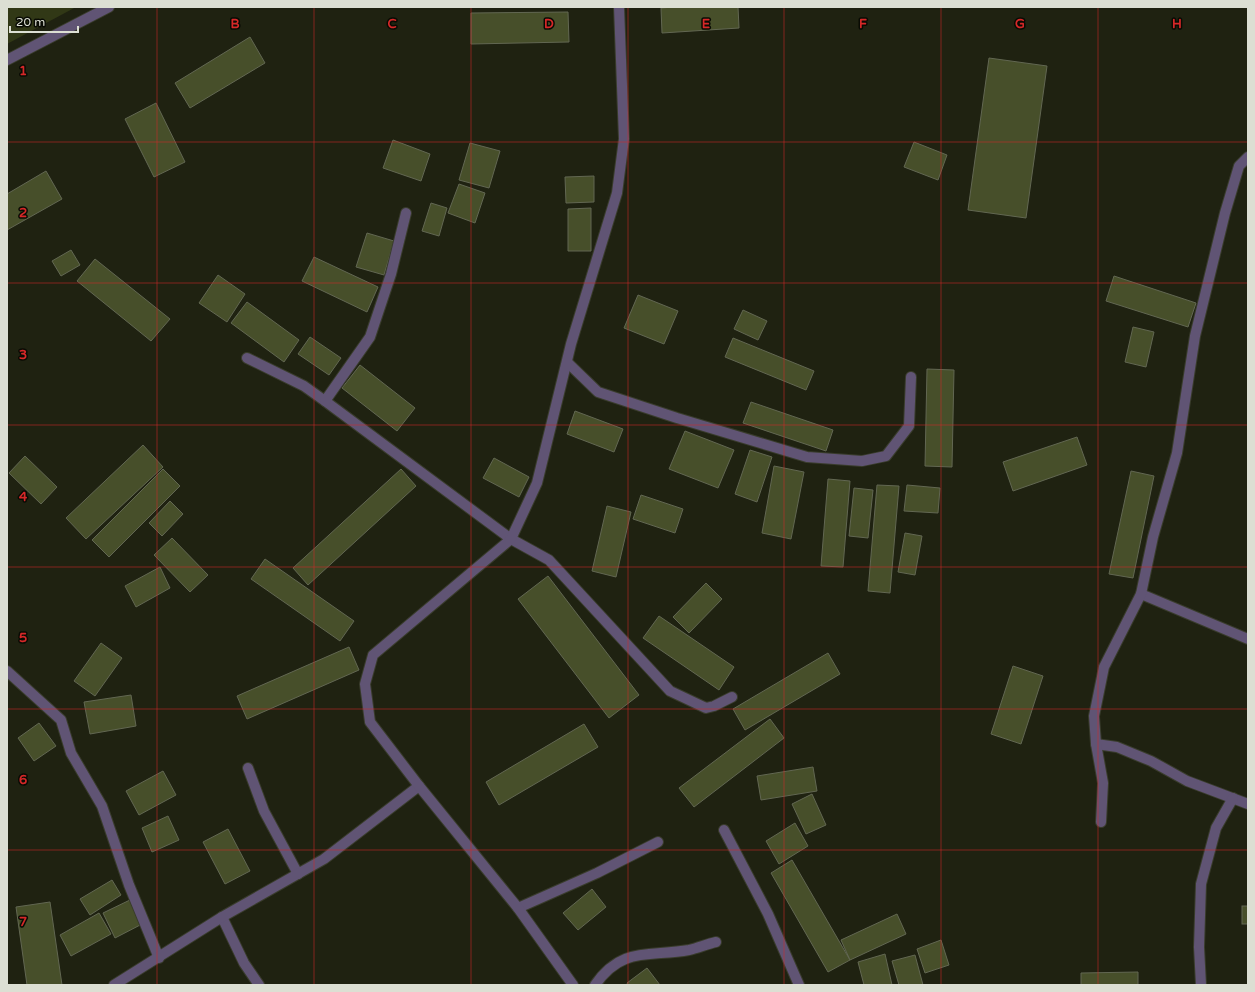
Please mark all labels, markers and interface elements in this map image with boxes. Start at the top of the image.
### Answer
scale bar [10,8,78,34]
text: 20 m [16,15,45,29]
text: B [230,16,240,32]
text: C [387,16,397,32]
text: D [544,16,554,32]
text: E [702,16,710,32]
text: F [859,16,867,32]
text: G [1015,16,1025,32]
text: H [1172,16,1182,32]
text: 1 [19,63,27,79]
text: 2 [19,205,27,221]
text: 3 [19,347,27,363]
text: 4 [19,489,28,505]
text: 5 [19,630,27,646]
text: 6 [19,772,27,788]
text: 7 [19,914,27,930]

